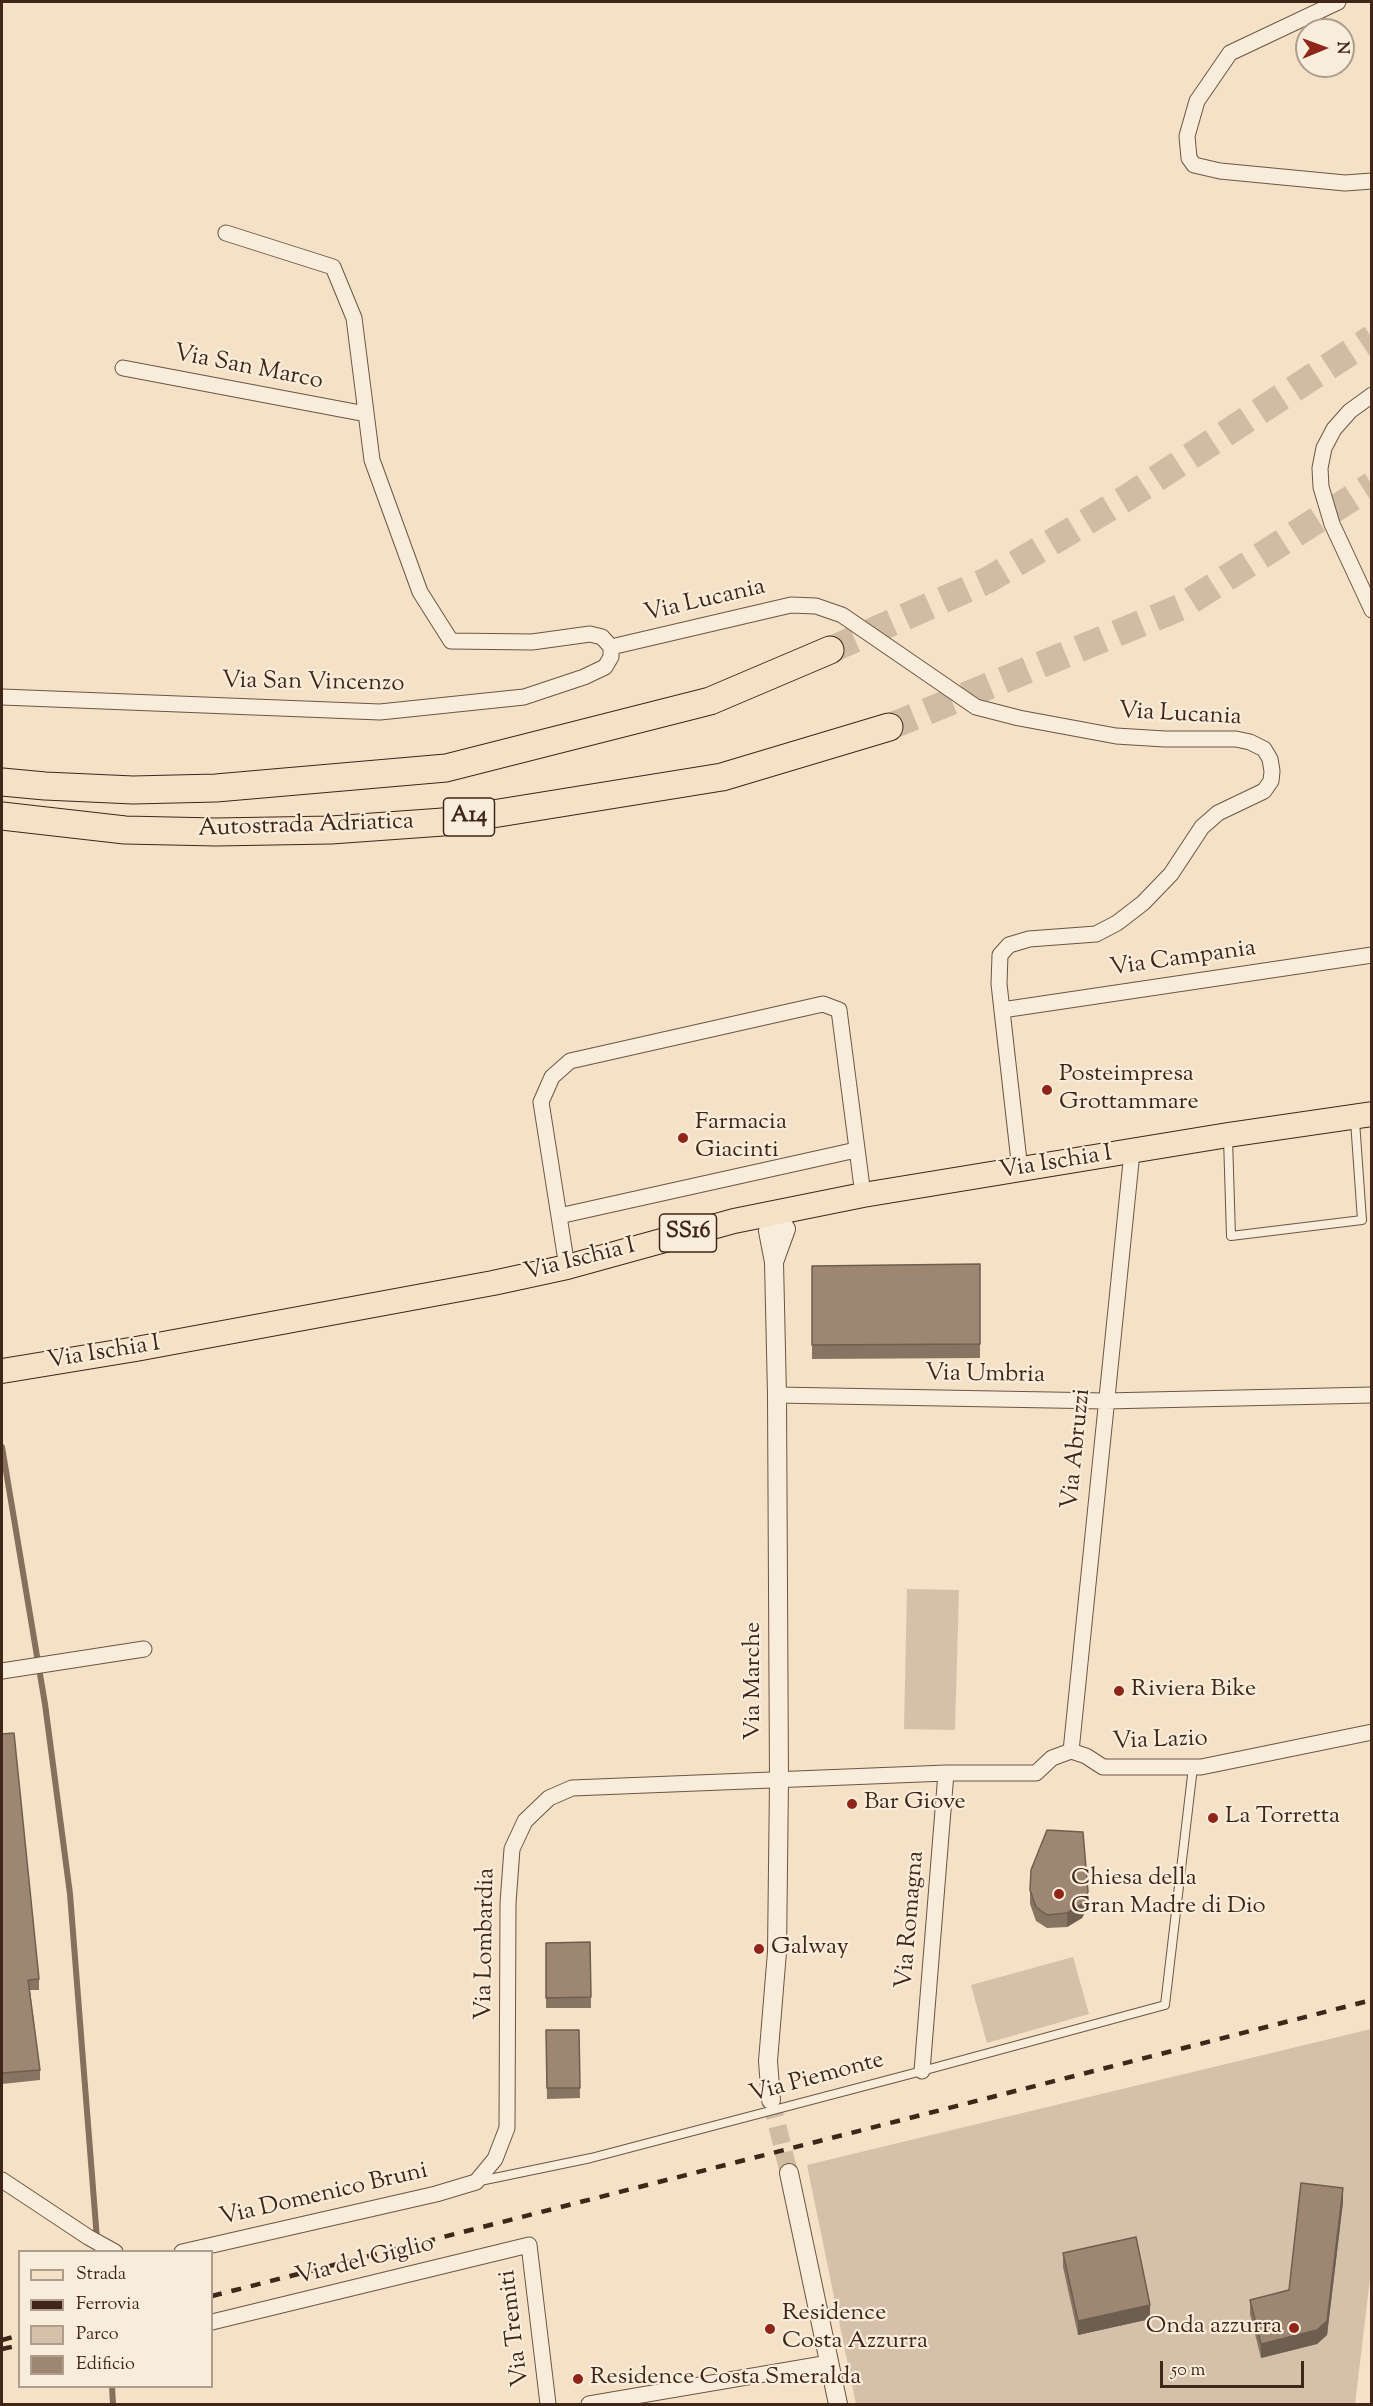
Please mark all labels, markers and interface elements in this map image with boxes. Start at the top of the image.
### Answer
north arrow [1295,18,1355,78]
text: N [1330,41,1353,54]
street label: Via San Marco [171,340,325,398]
street label: Via Lucania [642,574,768,630]
street label: Via San Vincenzo [221,668,405,700]
street label: Via Lucania [1118,698,1242,734]
road number: A14 [444,798,494,836]
street label: Autostrada Adriatica [198,809,414,845]
street label: Via Campania [1108,936,1258,984]
place label: Posteimpresa Grottammare [1059,1062,1199,1118]
marker: Posteimpresa Grottammare [1040,1083,1054,1097]
place label: Farmacia Giacinti [695,1110,787,1166]
marker: Farmacia Giacinti [676,1131,690,1145]
street label: Via Ischia I [997,1141,1115,1187]
road number: SS16 [660,1214,716,1252]
street label: Via Ischia I [521,1233,639,1289]
street label: Via Ischia I [45,1331,163,1377]
street label: Via Umbria [925,1361,1045,1391]
street label: Via Abruzzi [1057,1387,1099,1511]
street label: Via Marche [741,1622,769,1740]
place label: Riviera Bike [1131,1677,1256,1705]
marker: Riviera Bike [1112,1684,1126,1698]
street label: Via Lazio [1112,1726,1208,1758]
place label: Bar Giove [864,1790,966,1818]
marker: Bar Giove [845,1797,859,1811]
place label: La Torretta [1225,1804,1340,1832]
marker: La Torretta [1206,1811,1220,1825]
street label: Via Romagna [892,1850,932,1990]
place label: Chiesa della Gran Madre di Dio [1071,1866,1266,1922]
street label: Via Lombardia [471,1868,503,2020]
marker: Chiesa della Gran Madre di Dio [1052,1887,1066,1901]
place label: Galway [771,1935,849,1963]
marker: Galway [752,1942,766,1956]
street label: Via Piemonte [747,2047,887,2111]
street label: Via Domenico Bruni [217,2158,431,2234]
street label: Via del Giglio [293,2231,437,2293]
legend [18,2250,213,2388]
text: Strada [76,2262,126,2288]
street label: Via Tremiti [495,2268,537,2388]
text: Ferrovia [76,2292,140,2318]
place label: Residence Costa Azzurra [782,2301,928,2357]
place label: Onda azzurra [1146,2314,1282,2342]
marker: Onda azzurra [1287,2321,1301,2335]
text: Parco [76,2322,119,2348]
marker: Residence Costa Azzurra [763,2322,777,2336]
scale bar [1163,2349,1307,2387]
text: Edificio [76,2352,135,2378]
text: 50 m [1171,2358,1205,2384]
place label: Residence Costa Smeralda [590,2365,861,2393]
marker: Residence Costa Smeralda [571,2372,585,2386]

